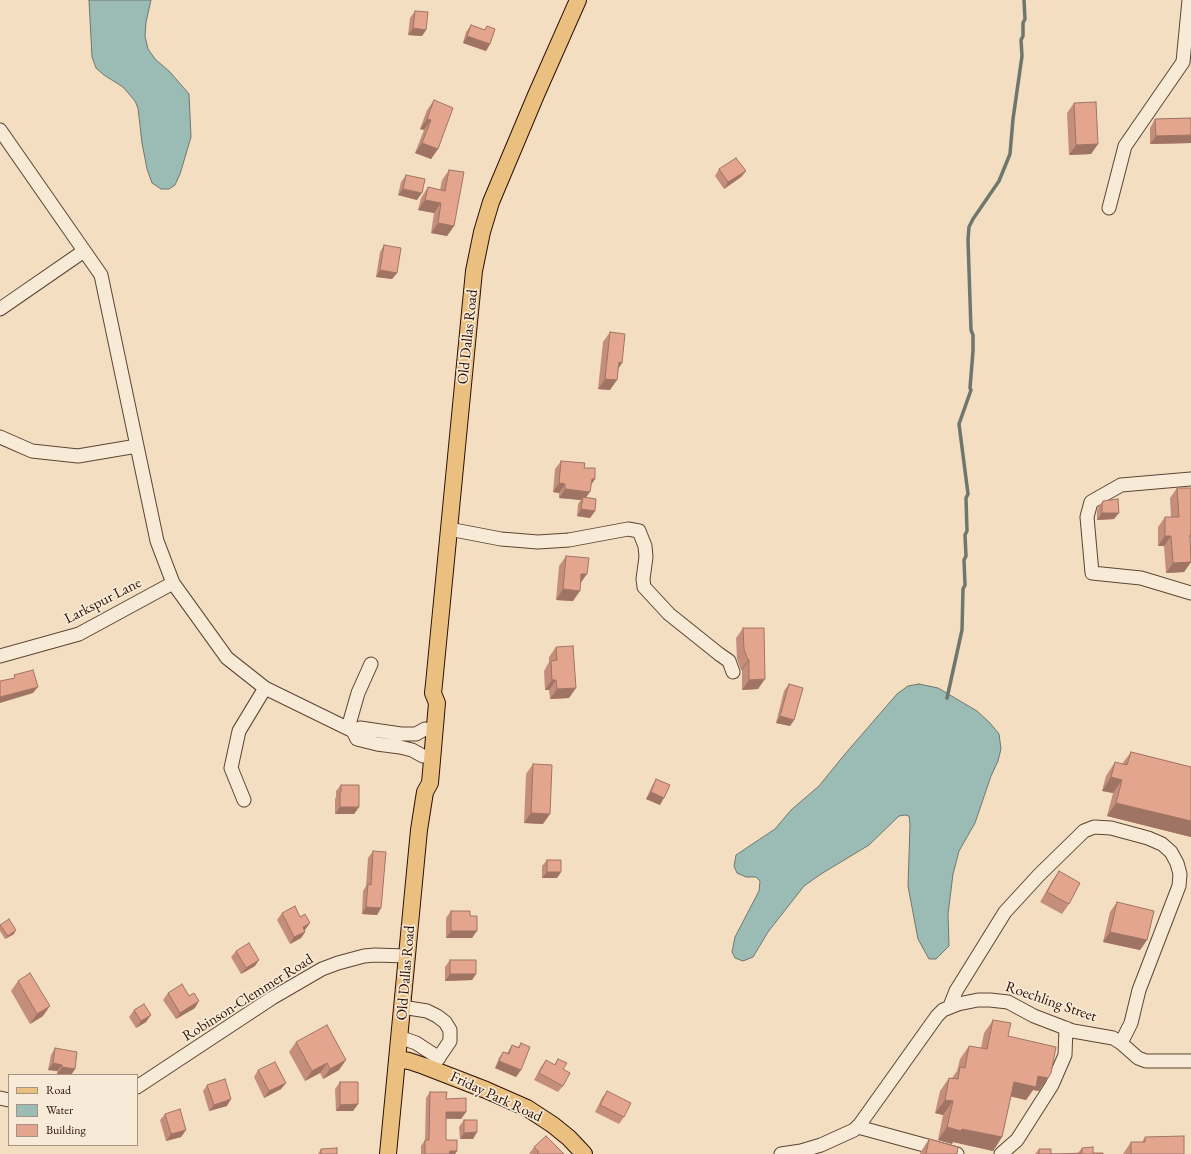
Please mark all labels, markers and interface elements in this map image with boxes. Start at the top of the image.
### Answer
street label: Old Dallas Road [454,289,482,385]
street label: Larkspur Lane [62,574,144,628]
street label: Old Dallas Road [393,925,419,1021]
street label: Robinson-Clemmer Road [179,951,317,1045]
street label: Roechling Street [1003,978,1099,1026]
street label: Friday Park Road [447,1068,545,1126]
legend [8,1074,138,1146]
text: Road [46,1082,71,1098]
text: Water [46,1102,73,1118]
text: Building [46,1122,86,1138]

